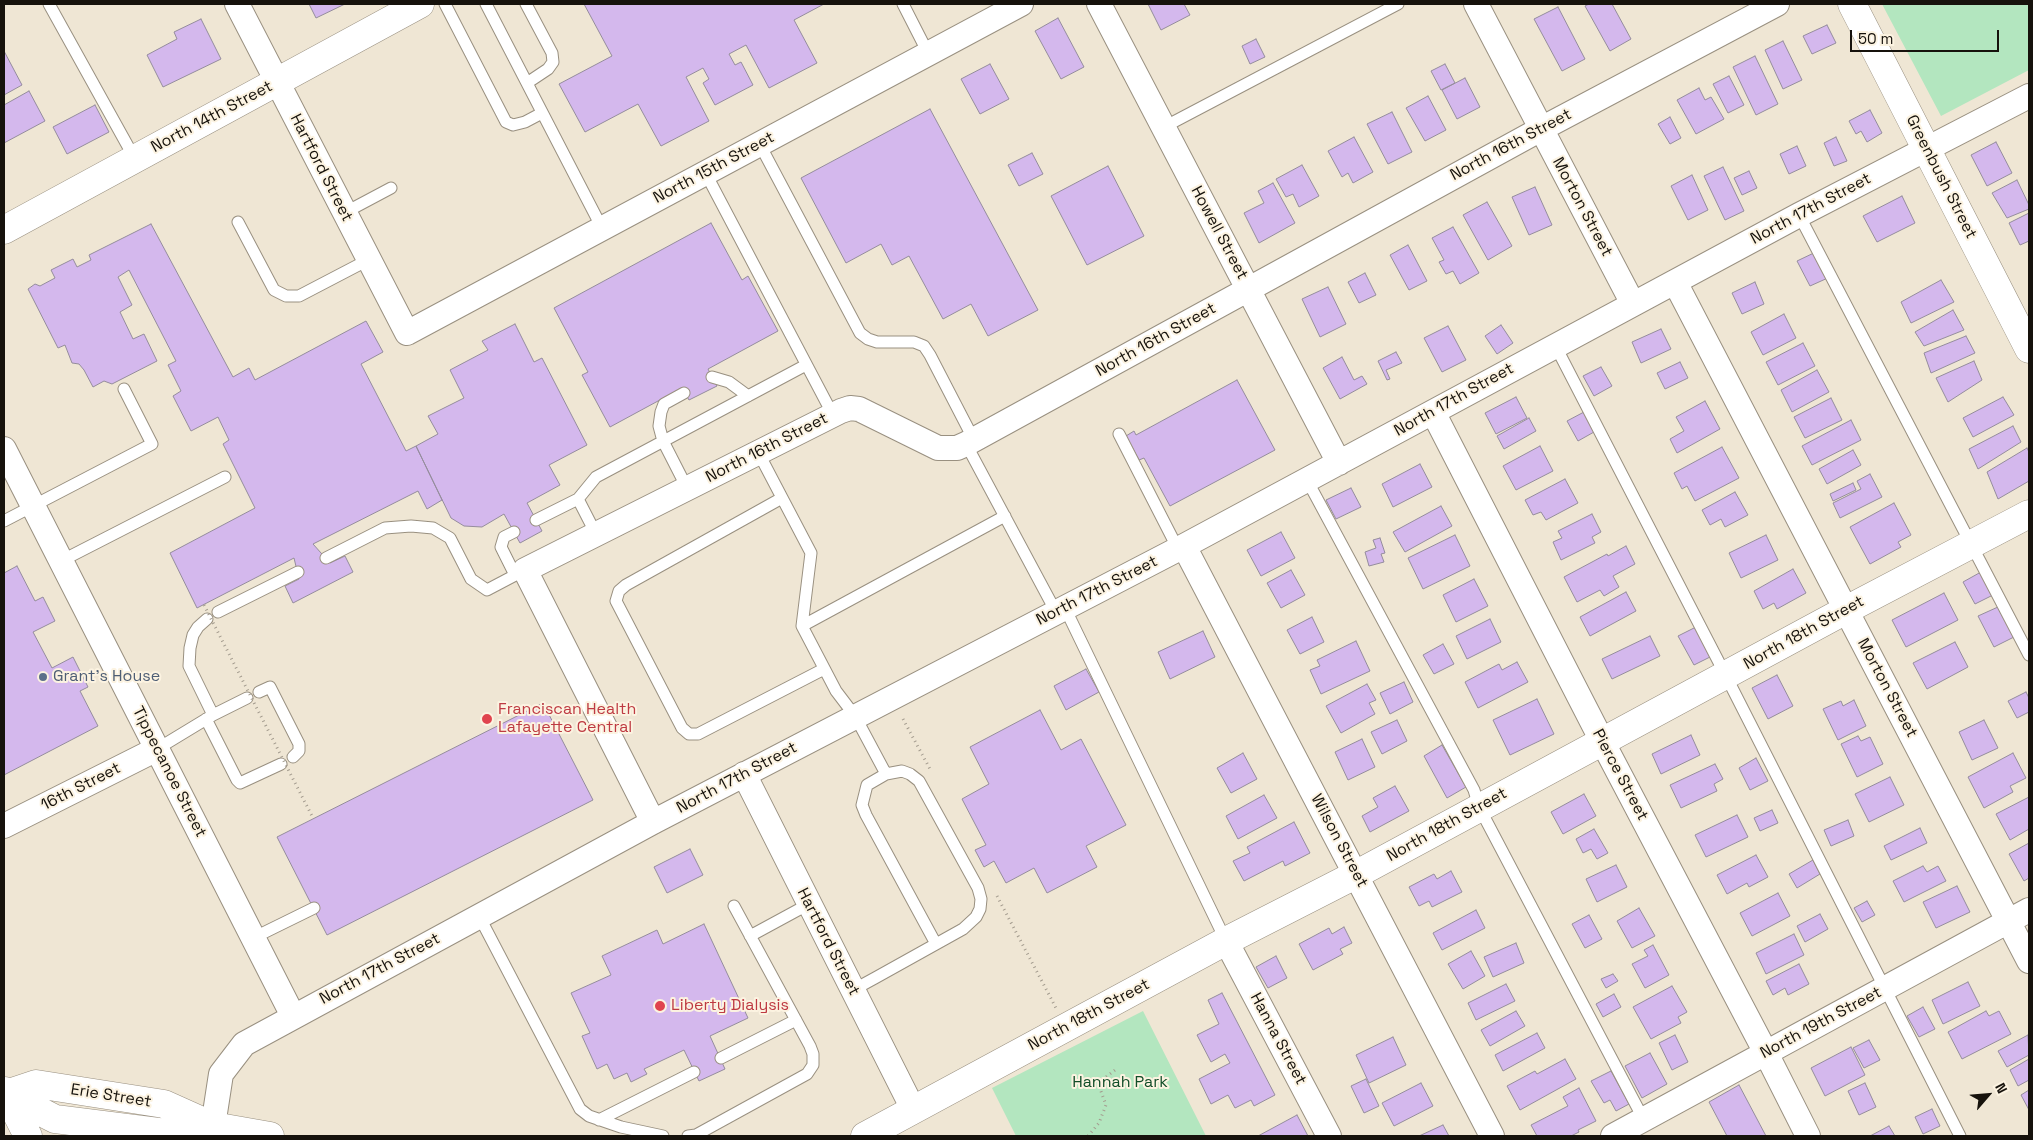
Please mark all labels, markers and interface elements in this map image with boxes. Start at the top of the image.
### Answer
scale bar [1853,20,2002,52]
text: 50 m [1858,29,1893,48]
street label: North 14th Street [148,77,276,157]
street label: North 16th Street [1447,105,1575,185]
street label: Hartford Street [286,111,356,225]
street label: Greenbush Street [1901,112,1981,242]
street label: North 15th Street [650,128,778,208]
street label: Morton Street [1548,154,1616,260]
street label: North 17th Street [1747,169,1875,249]
street label: Howell Street [1186,183,1252,283]
street label: North 16th Street [1093,299,1219,381]
street label: North 17th Street [1391,359,1517,441]
street label: North 16th Street [703,409,831,487]
street label: North 17th Street [1033,552,1161,630]
street label: North 18th Street [1740,592,1868,674]
street label: Morton Street [1853,635,1921,741]
place label: Grant's House [53,667,160,687]
marker: Grant's House [37,671,49,683]
place label: Franciscan Health Lafayette Central [498,700,636,738]
street label: Tippecanoe Street [128,703,210,841]
marker: Franciscan Health Lafayette Central [480,712,494,726]
street label: Pierce Street [1588,726,1652,824]
street label: North 17th Street [673,738,801,818]
street label: 16th Street [38,759,124,815]
street label: North 18th Street [1383,784,1511,866]
street label: Wilson Street [1306,791,1372,891]
street label: Hartford Street [793,885,863,999]
street label: North 17th Street [316,929,444,1009]
street label: North 18th Street [1025,975,1153,1055]
street label: North 19th Street [1757,983,1885,1063]
street label: Hanna Street [1246,990,1310,1088]
place label: Liberty Dialysis [671,996,789,1016]
marker: Liberty Dialysis [653,999,667,1013]
north arrow [1963,1070,2013,1120]
park label: Hannah Park [1072,1073,1168,1093]
street label: Erie Street [69,1080,153,1112]
text: N [1991,1080,2012,1096]

